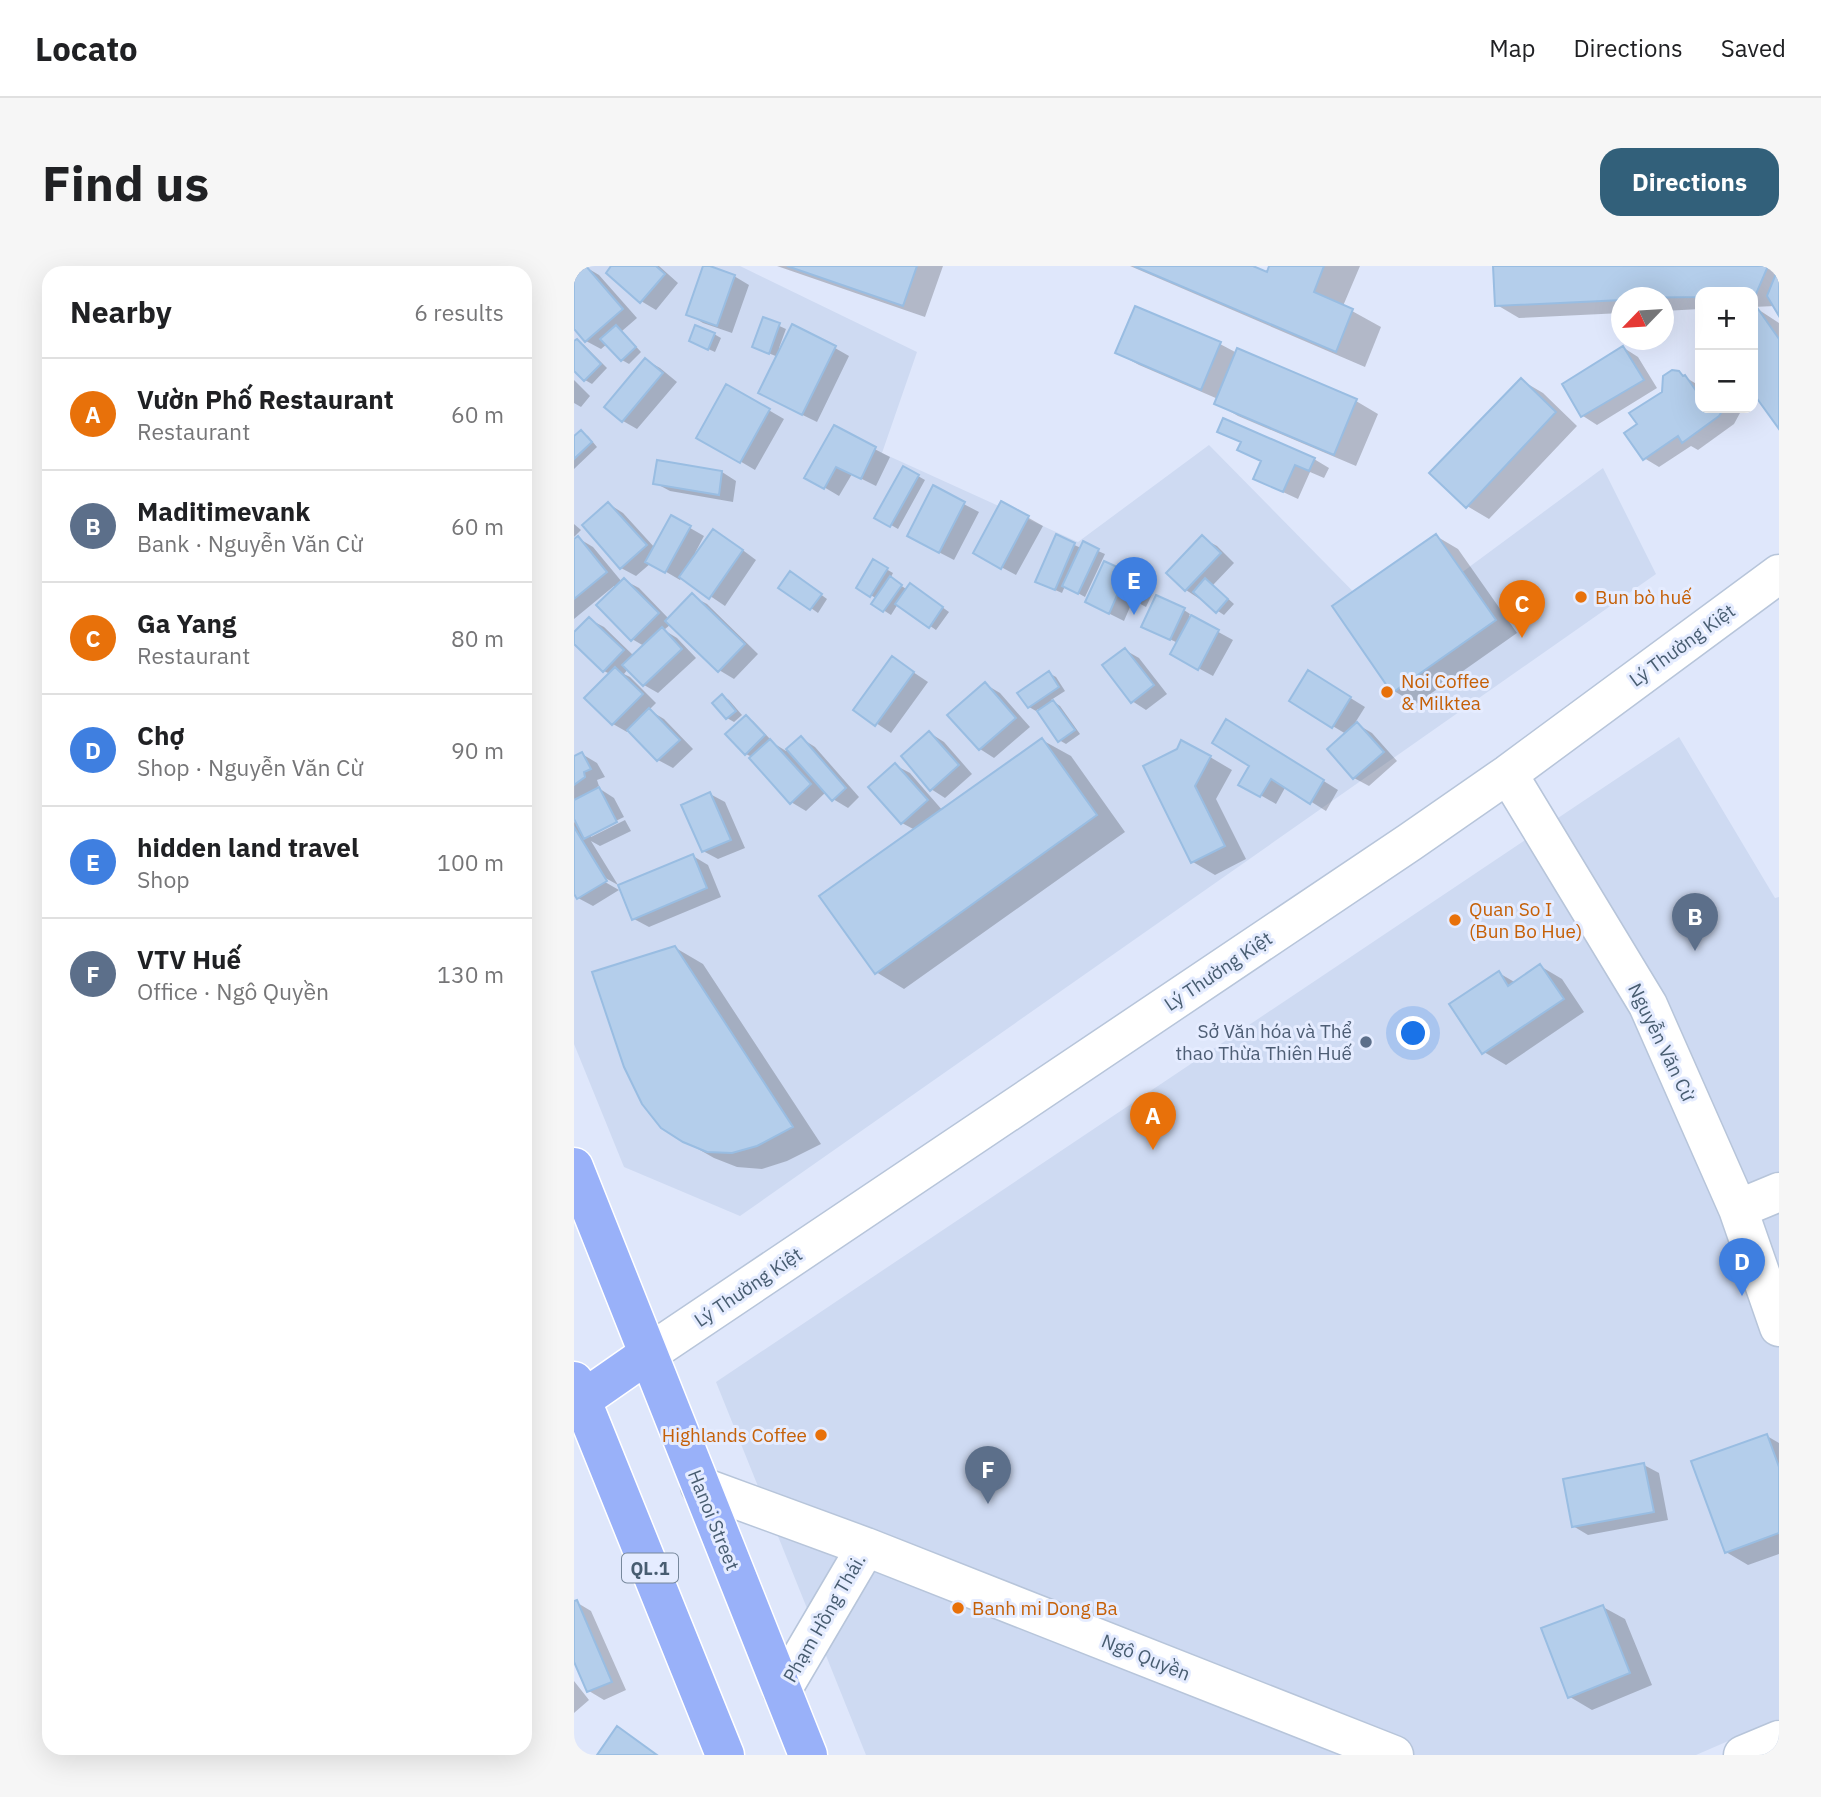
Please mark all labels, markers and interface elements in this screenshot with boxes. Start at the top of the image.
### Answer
text: Locato [35,27,138,70]
text: Map [1489,32,1535,64]
text: Directions [1573,32,1683,64]
text: Saved [1721,32,1786,64]
button: Directions [1600,148,1779,216]
text: Find us [42,151,209,214]
north arrow [1611,287,1674,350]
map controls [1695,287,1758,413]
button: + [1695,287,1758,350]
text: Nearby [70,292,172,331]
text: 6 results [414,297,504,327]
button: − [1695,350,1758,413]
text: Vườn Phố Restaurant [137,382,394,416]
text: A [85,399,101,429]
text: 60 m [451,399,504,429]
text: Restaurant [137,416,250,446]
text: Maditimevank [137,494,310,528]
text: B [85,511,101,541]
text: 60 m [451,511,504,541]
text: Bank · Nguyễn Văn Cừ [137,528,363,558]
pin: E [1111,557,1157,615]
pin: C [1499,580,1545,638]
place label: Bun bò huế [1595,585,1692,609]
marker: Bun bò huế [1573,589,1589,605]
street label: Lý Thường Kiệt [1624,599,1740,691]
text: Ga Yang [137,606,236,640]
text: C [86,623,100,653]
text: 80 m [451,623,504,653]
text: Restaurant [137,640,250,670]
place label: Noi Coffee & Milktea [1401,669,1490,715]
marker: Noi Coffee & Milktea [1379,684,1395,700]
text: Chợ [137,718,184,752]
text: D [85,735,101,765]
text: 90 m [451,735,504,765]
text: Shop · Nguyễn Văn Cừ [137,752,363,782]
text: hidden land travel [137,830,359,864]
text: E [86,847,100,877]
text: 100 m [437,847,504,877]
text: Shop [137,864,190,894]
pin: B [1672,893,1718,951]
place label: Quan So I (Bun Bo Hue) [1469,897,1582,943]
marker: Quan So I (Bun Bo Hue) [1447,912,1463,928]
street label: Lý Thường Kiệt [1159,926,1277,1016]
text: VTV Huế [137,942,241,976]
text: F [86,959,100,989]
text: 130 m [437,959,504,989]
text: Office · Ngô Quyền [137,976,329,1006]
street label: Nguyễn Văn Cừ [1623,979,1701,1105]
your location [1396,1016,1430,1050]
place label: Sở Văn hóa và Thể thao Thừa Thiên Huế [1175,1019,1353,1065]
marker: Sở Văn hóa và Thể thao Thừa Thiên Huế [1358,1034,1374,1050]
pin: A [1130,1092,1176,1150]
pin: D [1719,1238,1765,1296]
street label: Lý Thường Kiệt [689,1242,807,1332]
place label: Highlands Coffee [662,1423,807,1447]
marker: Highlands Coffee [813,1427,829,1443]
pin: F [965,1446,1011,1504]
street label: Hanoi Street [683,1466,745,1574]
street label: Phạm Hồng Thái. [777,1549,871,1687]
road number: QL.1 [622,1554,678,1582]
place label: Banh mi Dong Ba [972,1596,1118,1620]
marker: Banh mi Dong Ba [950,1600,966,1616]
street label: Ngô Quyền [1098,1628,1194,1686]

